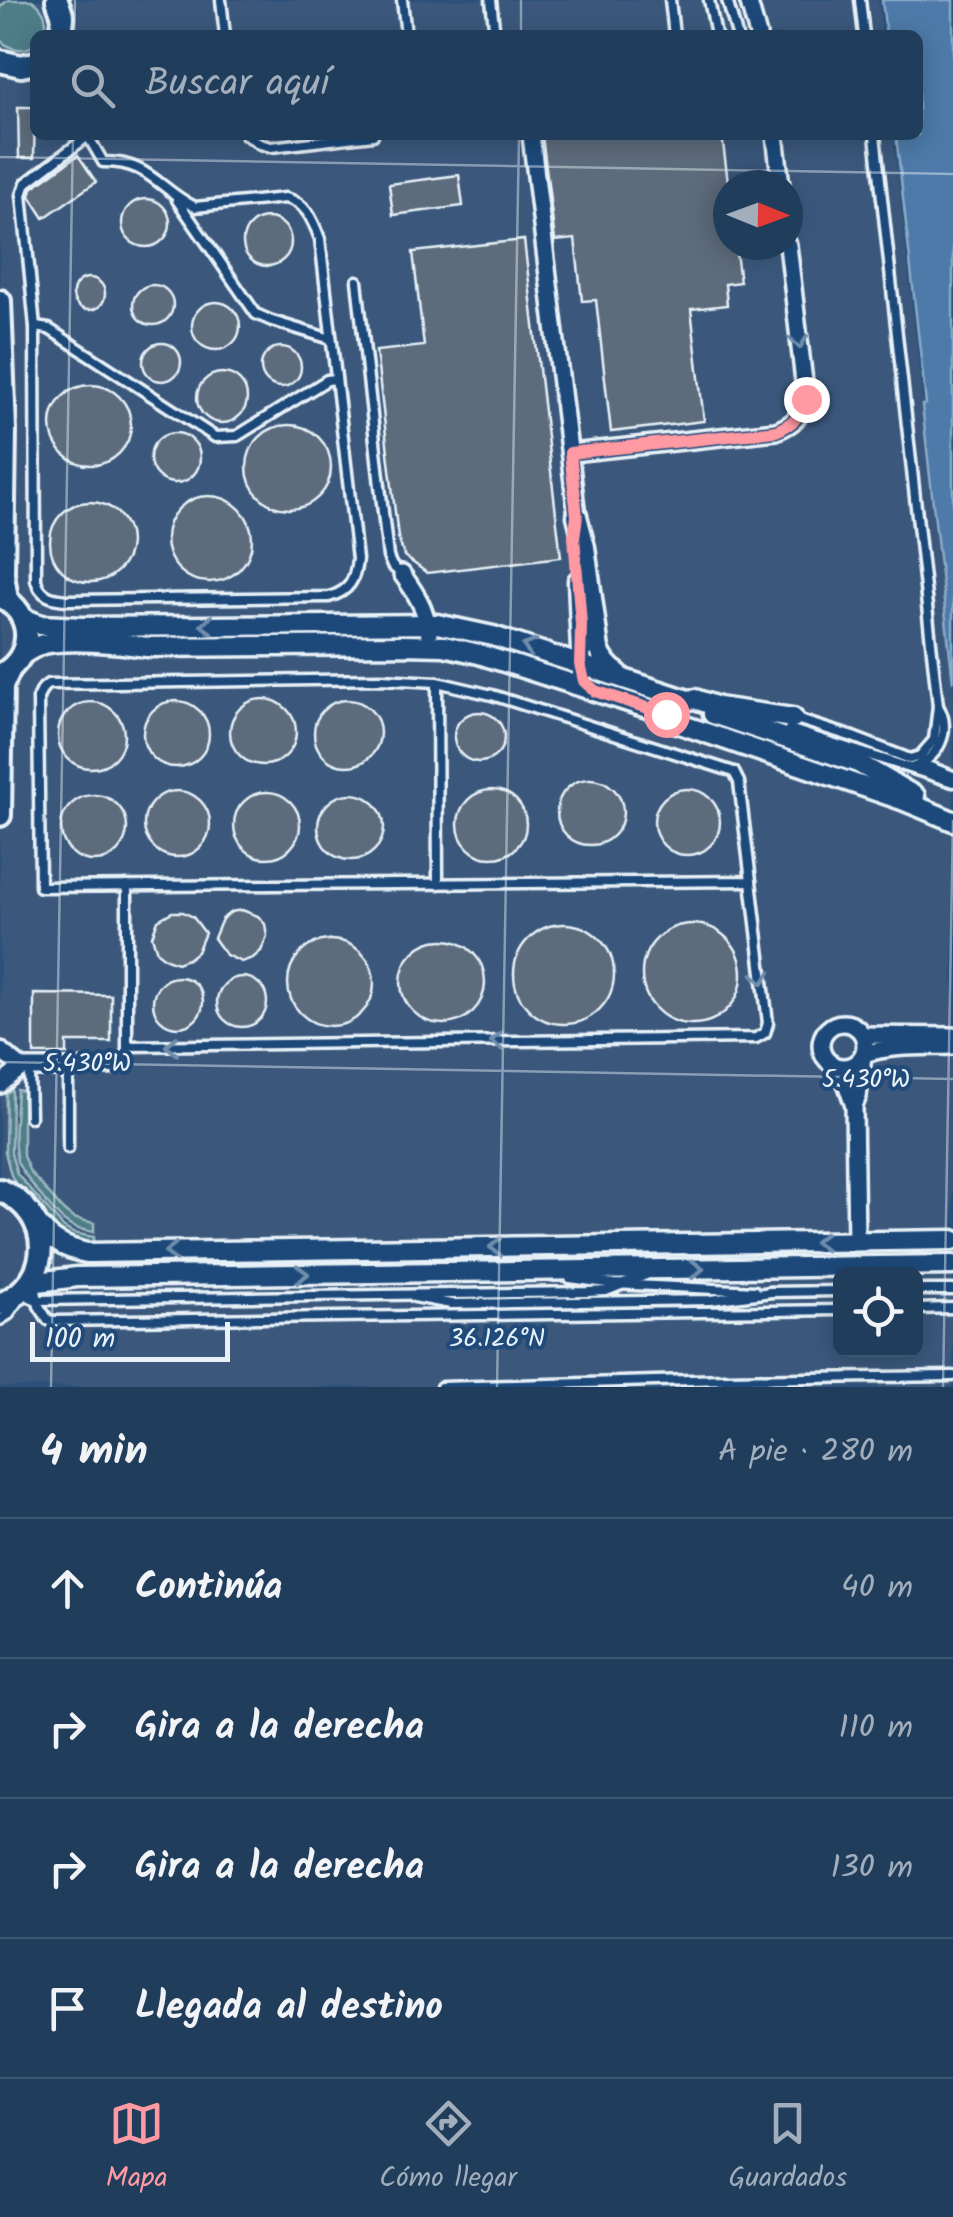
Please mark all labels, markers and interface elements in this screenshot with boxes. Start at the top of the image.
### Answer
search box [30,30,923,140]
text: Buscar aquí [145,55,329,115]
icon: search [65,58,120,113]
north arrow [713,170,803,260]
one-way arrow [788,334,809,350]
route end [784,377,830,423]
one-way arrow [198,614,214,636]
one-way arrow [521,639,538,659]
route start [644,692,690,738]
one-way arrow [751,970,772,986]
one-way arrow [489,1031,505,1052]
one-way arrow [164,1035,180,1056]
text: 5.430°W [43,1044,131,1084]
text: 5.430°W [822,1060,910,1100]
one-way arrow [812,1232,828,1253]
one-way arrow [487,1236,502,1258]
one-way arrow [162,1241,178,1263]
one-way arrow [689,1258,705,1279]
one-way arrow [294,1263,310,1285]
map controls [833,1267,923,1357]
button: locate [833,1267,923,1357]
scale bar [30,1317,230,1362]
text: 100 m [45,1317,115,1362]
text: 36.126°N [449,1319,545,1359]
text: 4 min [40,1419,148,1486]
text: A pie · 280 m [718,1427,913,1478]
text: Continúa [135,1558,282,1618]
icon: ahead [40,1561,95,1616]
text: 40 m [841,1563,913,1614]
text: Gira a la derecha [135,1698,424,1758]
icon: right [40,1701,95,1756]
text: 110 m [839,1703,913,1754]
text: Gira a la derecha [135,1838,424,1898]
icon: right [40,1841,95,1896]
text: 130 m [830,1843,913,1894]
text: Llegada al destino [135,1978,443,2038]
icon: arrive [40,1981,95,2036]
tab: Mapa [106,2096,168,2201]
tab: Cómo llegar [379,2096,517,2201]
tab: Guardados [729,2096,847,2201]

